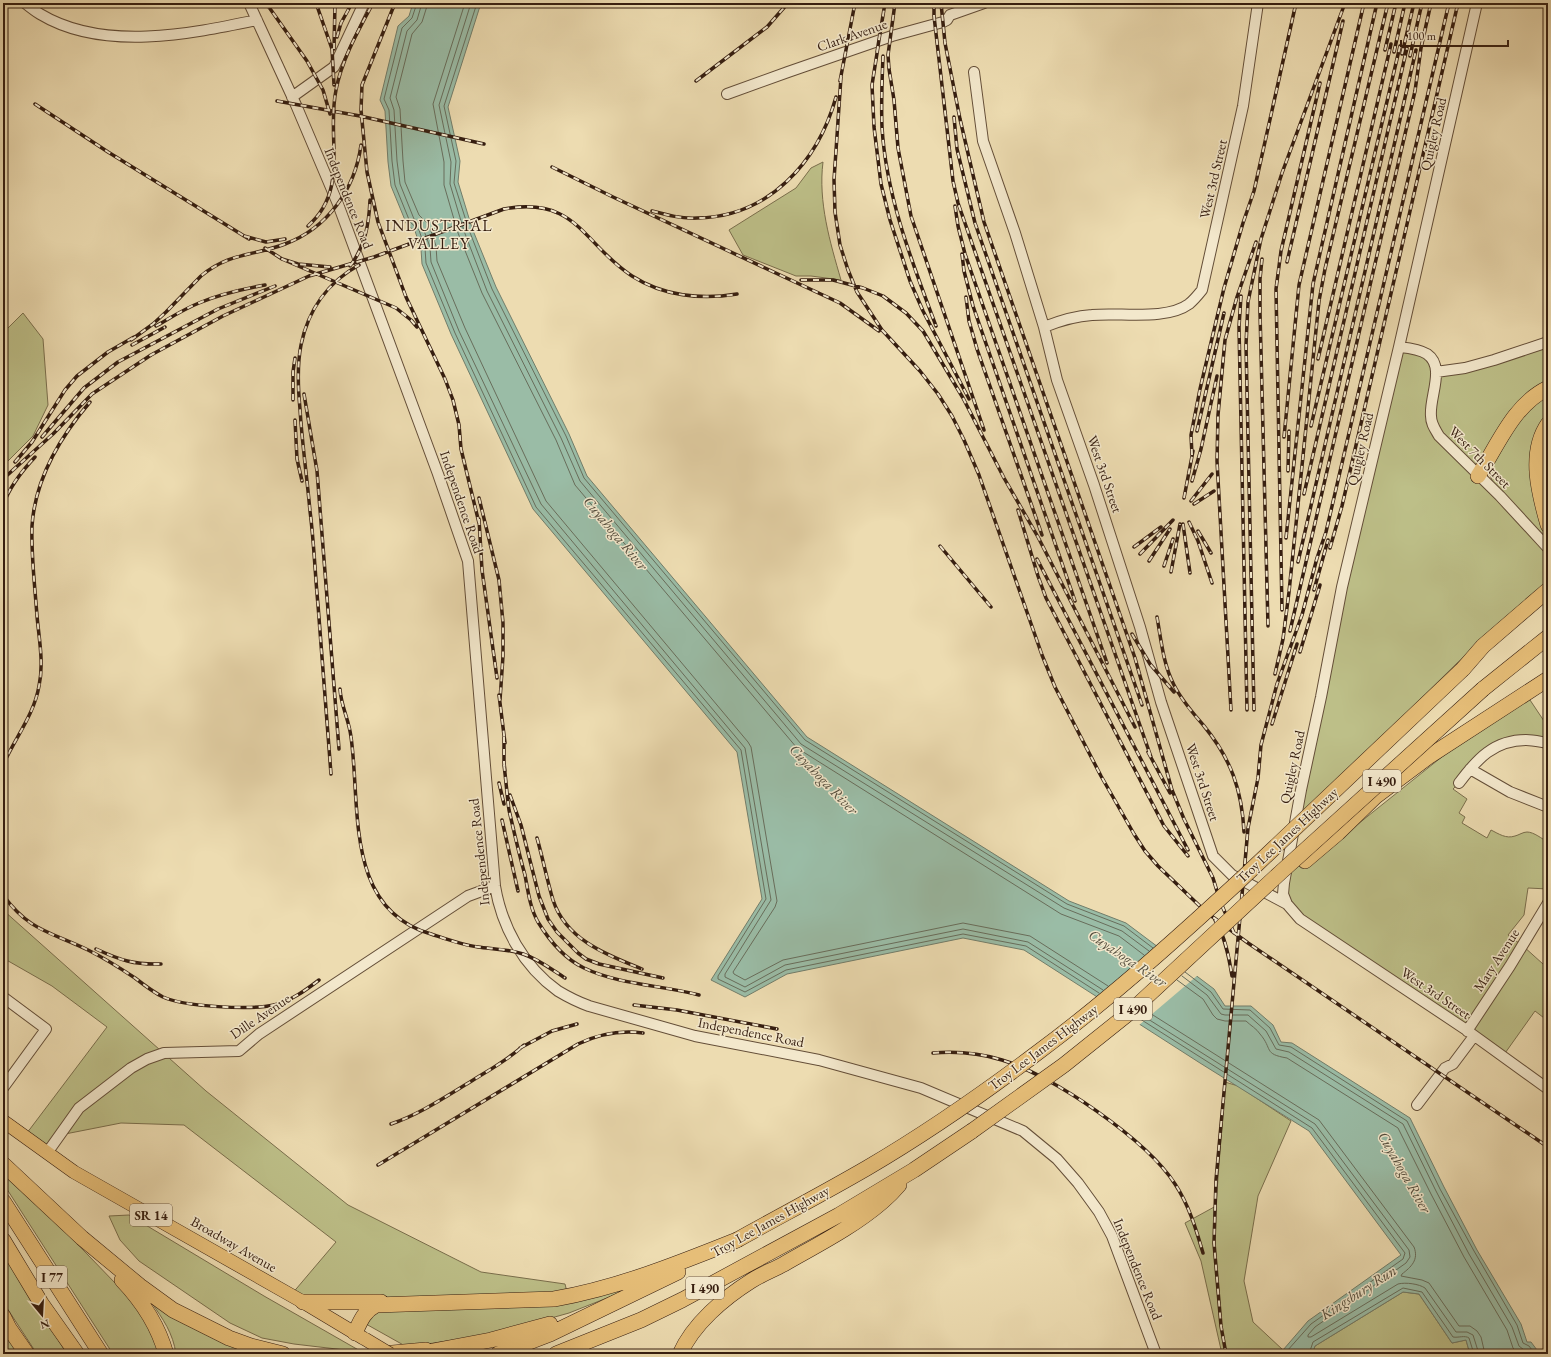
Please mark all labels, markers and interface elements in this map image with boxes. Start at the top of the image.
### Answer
street label: Clark Avenue [815,14,890,55]
scale bar [1401,22,1508,48]
text: 100 m [1407,28,1437,44]
street label: Quigley Road [1416,95,1450,172]
street label: West 3rd Street [1195,137,1231,220]
street label: Independence Road [320,145,378,252]
district label: INDUSTRIAL VALLEY [385,215,493,254]
street label: Quigley Road [1343,410,1377,487]
street label: West 7th Street [1445,422,1515,492]
street label: West 3rd Street [1083,433,1127,516]
street label: Independence Road [436,448,488,557]
water label: Cuyahoga River [580,492,653,575]
street label: Quigley Road [1275,728,1309,805]
water label: Cuyahoga River [786,740,863,819]
street label: West 3rd Street [1182,741,1224,824]
road number: I 490 [1363,770,1401,792]
street label: Troy Lee James Highway [1232,783,1342,887]
street label: Independence Road [464,797,494,907]
water label: Cuyahoga River [1085,925,1172,992]
street label: Mary Avenue [1469,925,1523,995]
street label: West 3rd Street [1398,963,1475,1023]
street label: Dille Avenue [226,989,294,1043]
road number: I 490 [1114,998,1152,1020]
street label: Troy Lee James Highway [985,999,1102,1094]
street label: Independence Road [696,1013,806,1051]
water label: Cuyahoga River [1374,1128,1437,1217]
street label: Troy Lee James Highway [708,1181,833,1261]
road number: SR 14 [130,1204,172,1226]
street label: Broadway Avenue [188,1212,281,1276]
street label: Independence Road [1109,1216,1167,1323]
water label: Kingsbury Run [1315,1260,1400,1324]
road number: I 77 [37,1266,67,1288]
road number: I 490 [686,1277,724,1299]
north arrow [22,1295,62,1335]
text: N [39,1316,51,1333]

